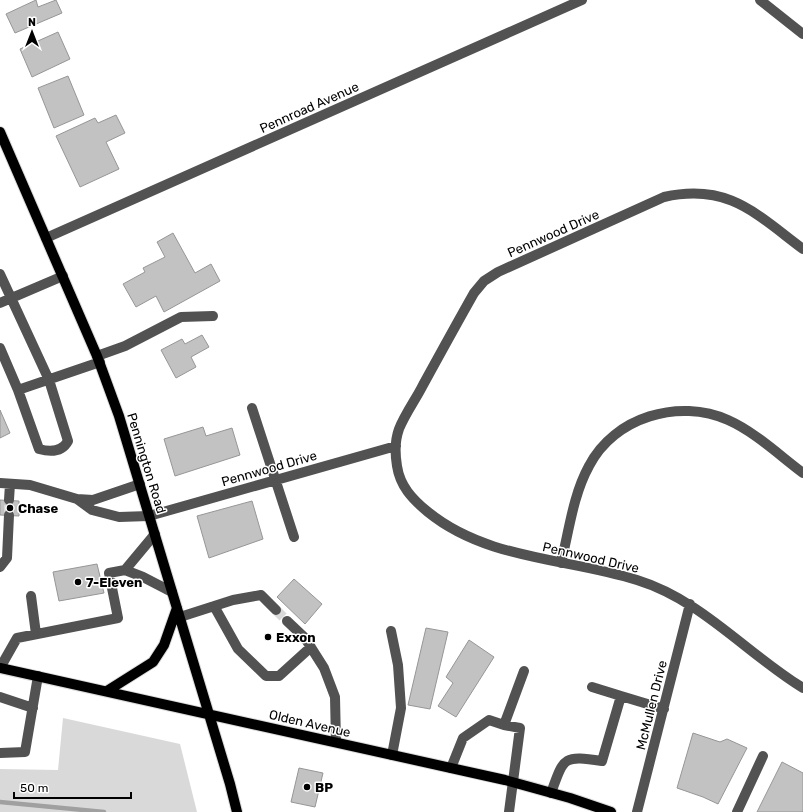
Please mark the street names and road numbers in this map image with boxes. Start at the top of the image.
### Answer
street label: Pennroad Avenue [257,79,361,136]
street label: Pennwood Drive [505,207,601,260]
street label: Pennington Road [123,411,169,516]
street label: Pennwood Drive [220,448,319,489]
street label: Pennwood Drive [541,539,641,576]
street label: McMullen Drive [633,659,670,751]
street label: Olden Avenue [268,707,352,740]

